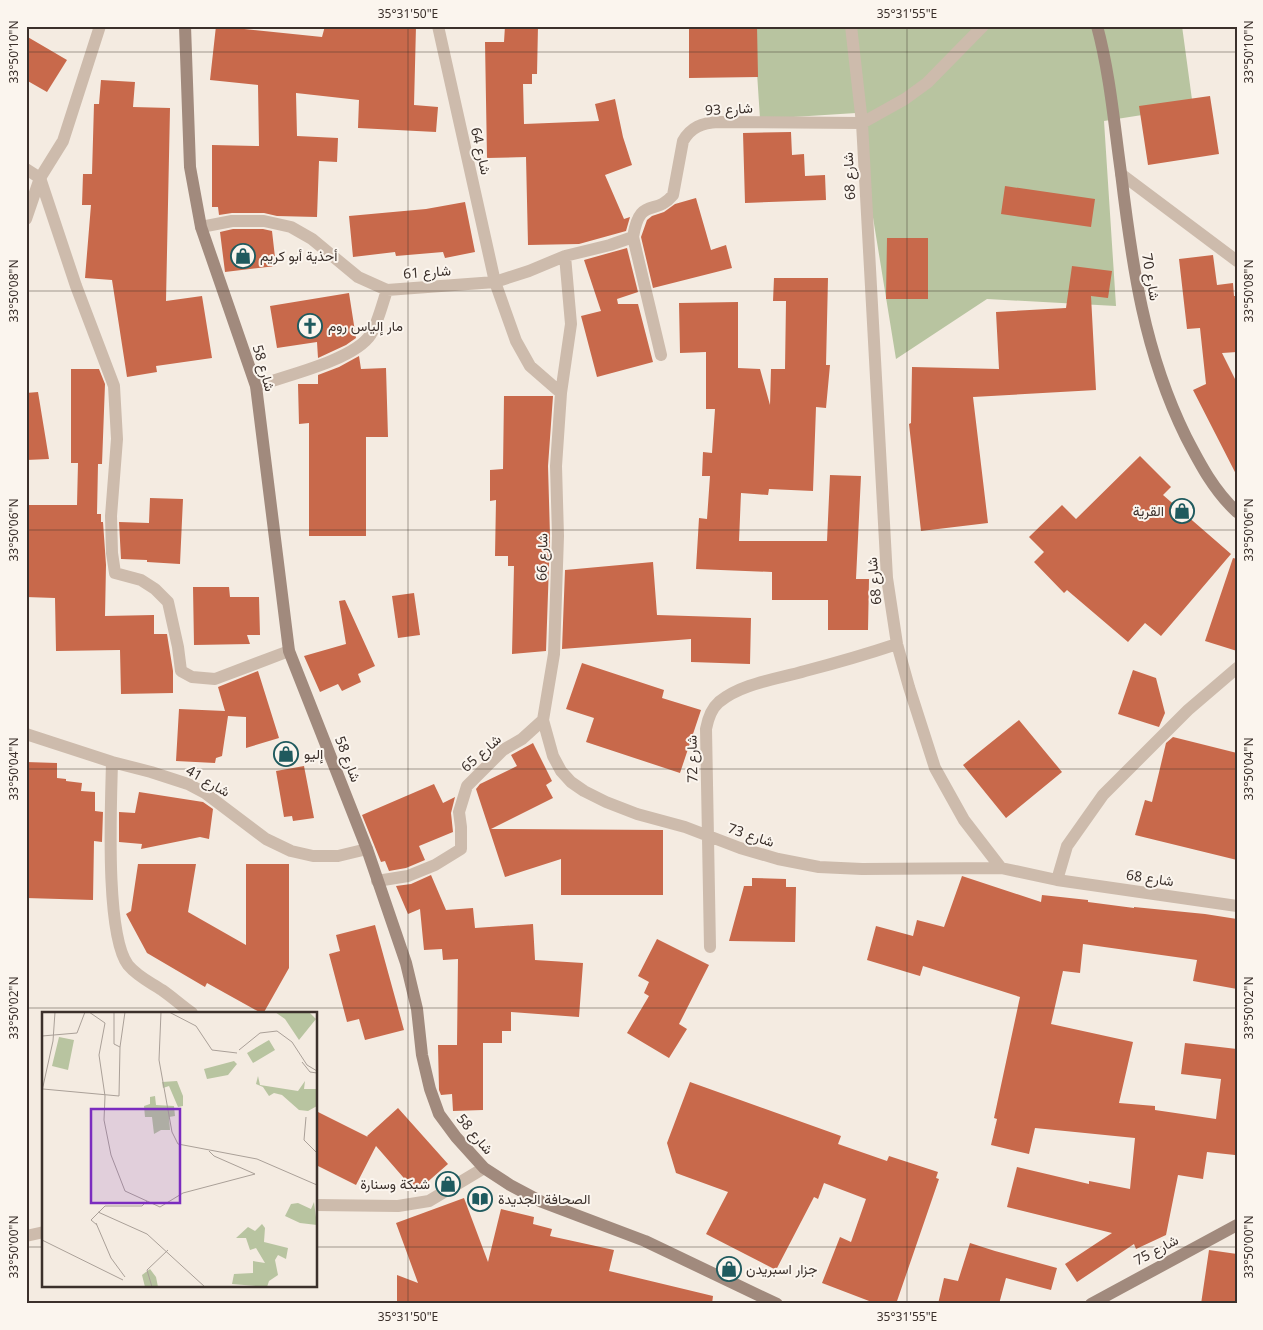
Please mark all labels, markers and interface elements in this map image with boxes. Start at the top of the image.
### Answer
text: 35°31'50"E [378,5,438,22]
text: 35°31'55"E [877,5,937,22]
text: 33°50'10"N [5,20,22,84]
text: 33°50'10"N [1240,20,1257,84]
street label: شارع 93 [705,98,753,121]
street label: شارع 64 [465,125,496,177]
street label: شارع 68 [838,152,861,200]
shop icon: أحذية أبو كريم [230,243,256,269]
place label: أحذية أبو كريم [260,246,337,265]
street label: شارع 70 [1136,252,1165,302]
text: 33°50'08"N [5,259,22,323]
text: 33°50'08"N [1240,259,1257,323]
street label: شارع 61 [402,260,452,285]
church icon: مار إلياس روم [297,313,323,339]
place label: مار إلياس روم [328,316,403,336]
street label: شارع 58 [247,342,280,394]
text: 33°50'06"N [5,498,22,562]
shop icon: القرية [1169,498,1195,524]
text: 33°50'06"N [1240,498,1257,562]
place label: القرية [1133,501,1164,520]
street label: شارع 66 [532,533,553,581]
street label: شارع 68 [862,556,887,606]
street label: شارع 65 [457,730,506,777]
street label: شارع 58 [329,733,366,785]
street label: شارع 72 [682,735,703,783]
text: 33°50'04"N [5,737,22,801]
text: 33°50'04"N [1240,737,1257,801]
shop icon: إليو [273,741,299,767]
place label: إليو [304,744,323,764]
street label: شارع 41 [182,760,234,802]
street label: شارع 73 [725,818,777,853]
street label: شارع 68 [1125,865,1175,892]
text: 33°50'02"N [5,976,22,1040]
text: 33°50'02"N [1240,976,1257,1040]
inset map [42,1012,318,1288]
street label: شارع 58 [451,1109,498,1159]
shop icon: شبكة وسنارة [435,1171,461,1197]
place label: شبكة وسنارة [360,1174,430,1193]
library icon: الصحافة الجديدة [467,1186,493,1212]
place label: الصحافة الجديدة [498,1189,590,1208]
text: 33°50'00"N [5,1215,22,1279]
text: 33°50'00"N [1240,1215,1257,1279]
street label: شارع 75 [1130,1230,1182,1271]
shop icon: جزار اسبريدن [716,1256,742,1282]
place label: جزار اسبريدن [746,1259,817,1278]
text: 35°31'50"E [378,1308,438,1325]
text: 35°31'55"E [877,1308,937,1325]

